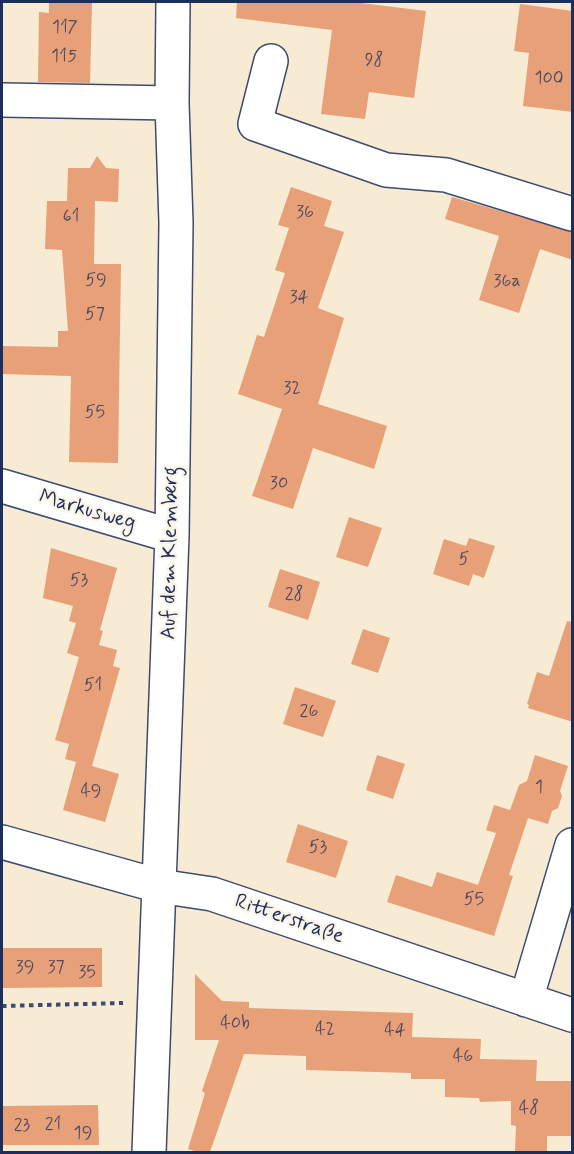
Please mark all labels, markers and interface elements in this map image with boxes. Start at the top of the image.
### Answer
house number: 117 [52,17,78,39]
house number: 115 [51,46,77,68]
house number: 98 [365,50,383,72]
house number: 100 [534,68,564,90]
house number: 36 [296,202,314,224]
house number: 61 [63,206,79,228]
house number: 59 [85,270,107,292]
house number: 36a [493,271,521,293]
house number: 34 [289,287,309,309]
house number: 57 [85,304,105,326]
house number: 32 [283,378,301,400]
house number: 55 [85,402,105,424]
street label: Auf dem Klemberg [157,466,185,640]
house number: 30 [270,473,288,495]
street label: Markusweg [36,485,138,537]
house number: 5 [459,549,469,571]
house number: 53 [70,570,88,592]
house number: 28 [285,584,303,606]
house number: 51 [84,675,102,697]
house number: 26 [300,701,318,723]
house number: 1 [535,777,543,799]
house number: 49 [80,781,102,803]
house number: 53 [309,837,327,859]
house number: 55 [464,889,484,911]
street label: Ritterstraße [231,890,347,950]
house number: 39 [16,957,34,979]
house number: 37 [47,957,65,979]
house number: 35 [78,962,96,984]
house number: 40b [220,1013,250,1035]
house number: 42 [315,1019,335,1041]
house number: 44 [384,1020,406,1042]
house number: 46 [453,1046,473,1068]
house number: 48 [519,1098,539,1120]
house number: 21 [45,1114,61,1136]
house number: 23 [14,1115,30,1137]
house number: 19 [74,1123,92,1145]

